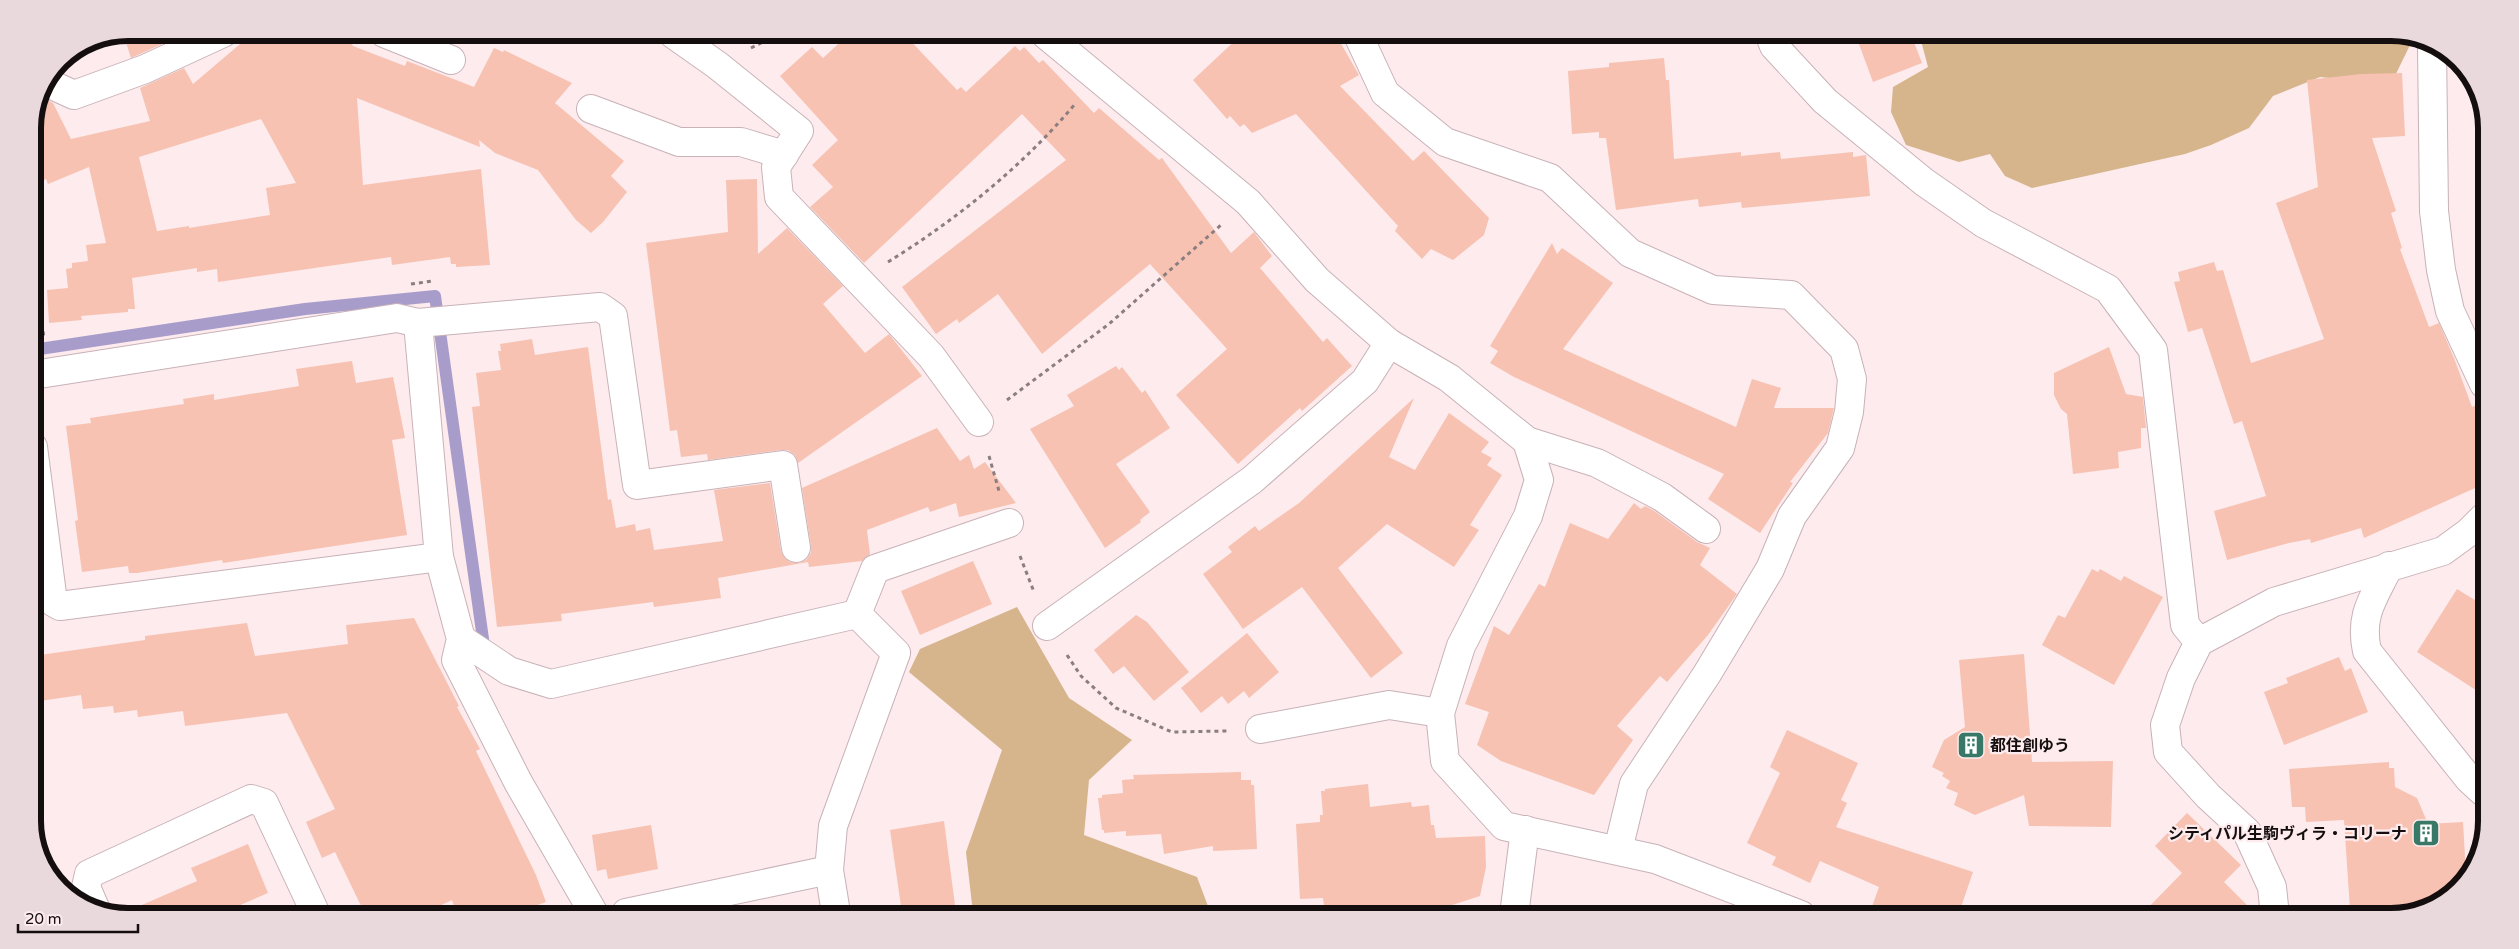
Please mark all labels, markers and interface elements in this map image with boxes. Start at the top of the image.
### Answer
building icon: 都住創ゆう [1956,730,1986,760]
place label: 都住創ゆう [1990,736,2070,756]
building icon: シティパル生駒ヴィラ・コリーナ [2411,818,2441,848]
place label: シティパル生駒ヴィラ・コリーナ [2168,824,2407,844]
scale bar [18,902,138,934]
text: 20 m [25,910,62,928]

